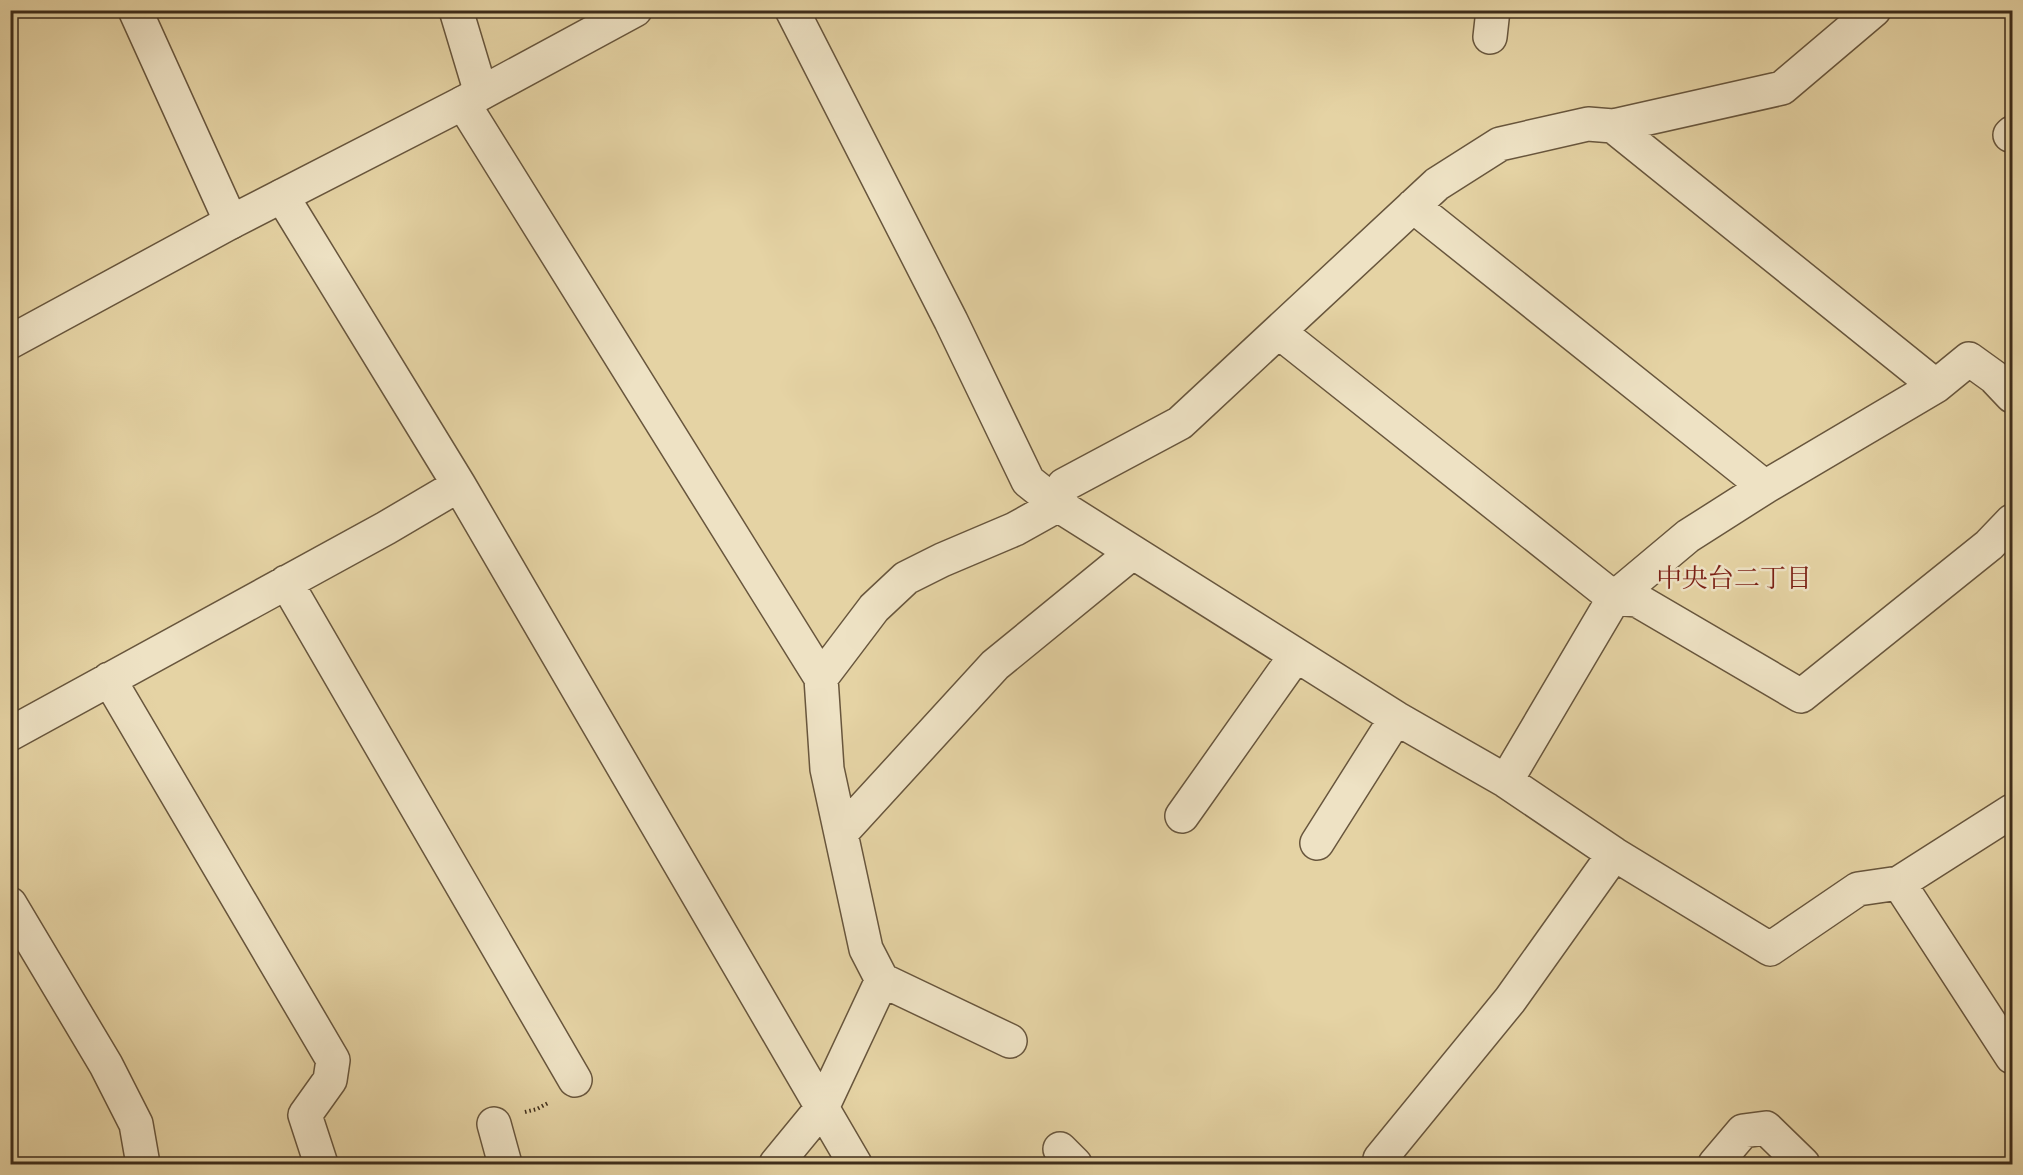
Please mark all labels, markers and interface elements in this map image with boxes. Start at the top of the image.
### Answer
district label: 中央台二丁目 [1656,563,1812,595]

